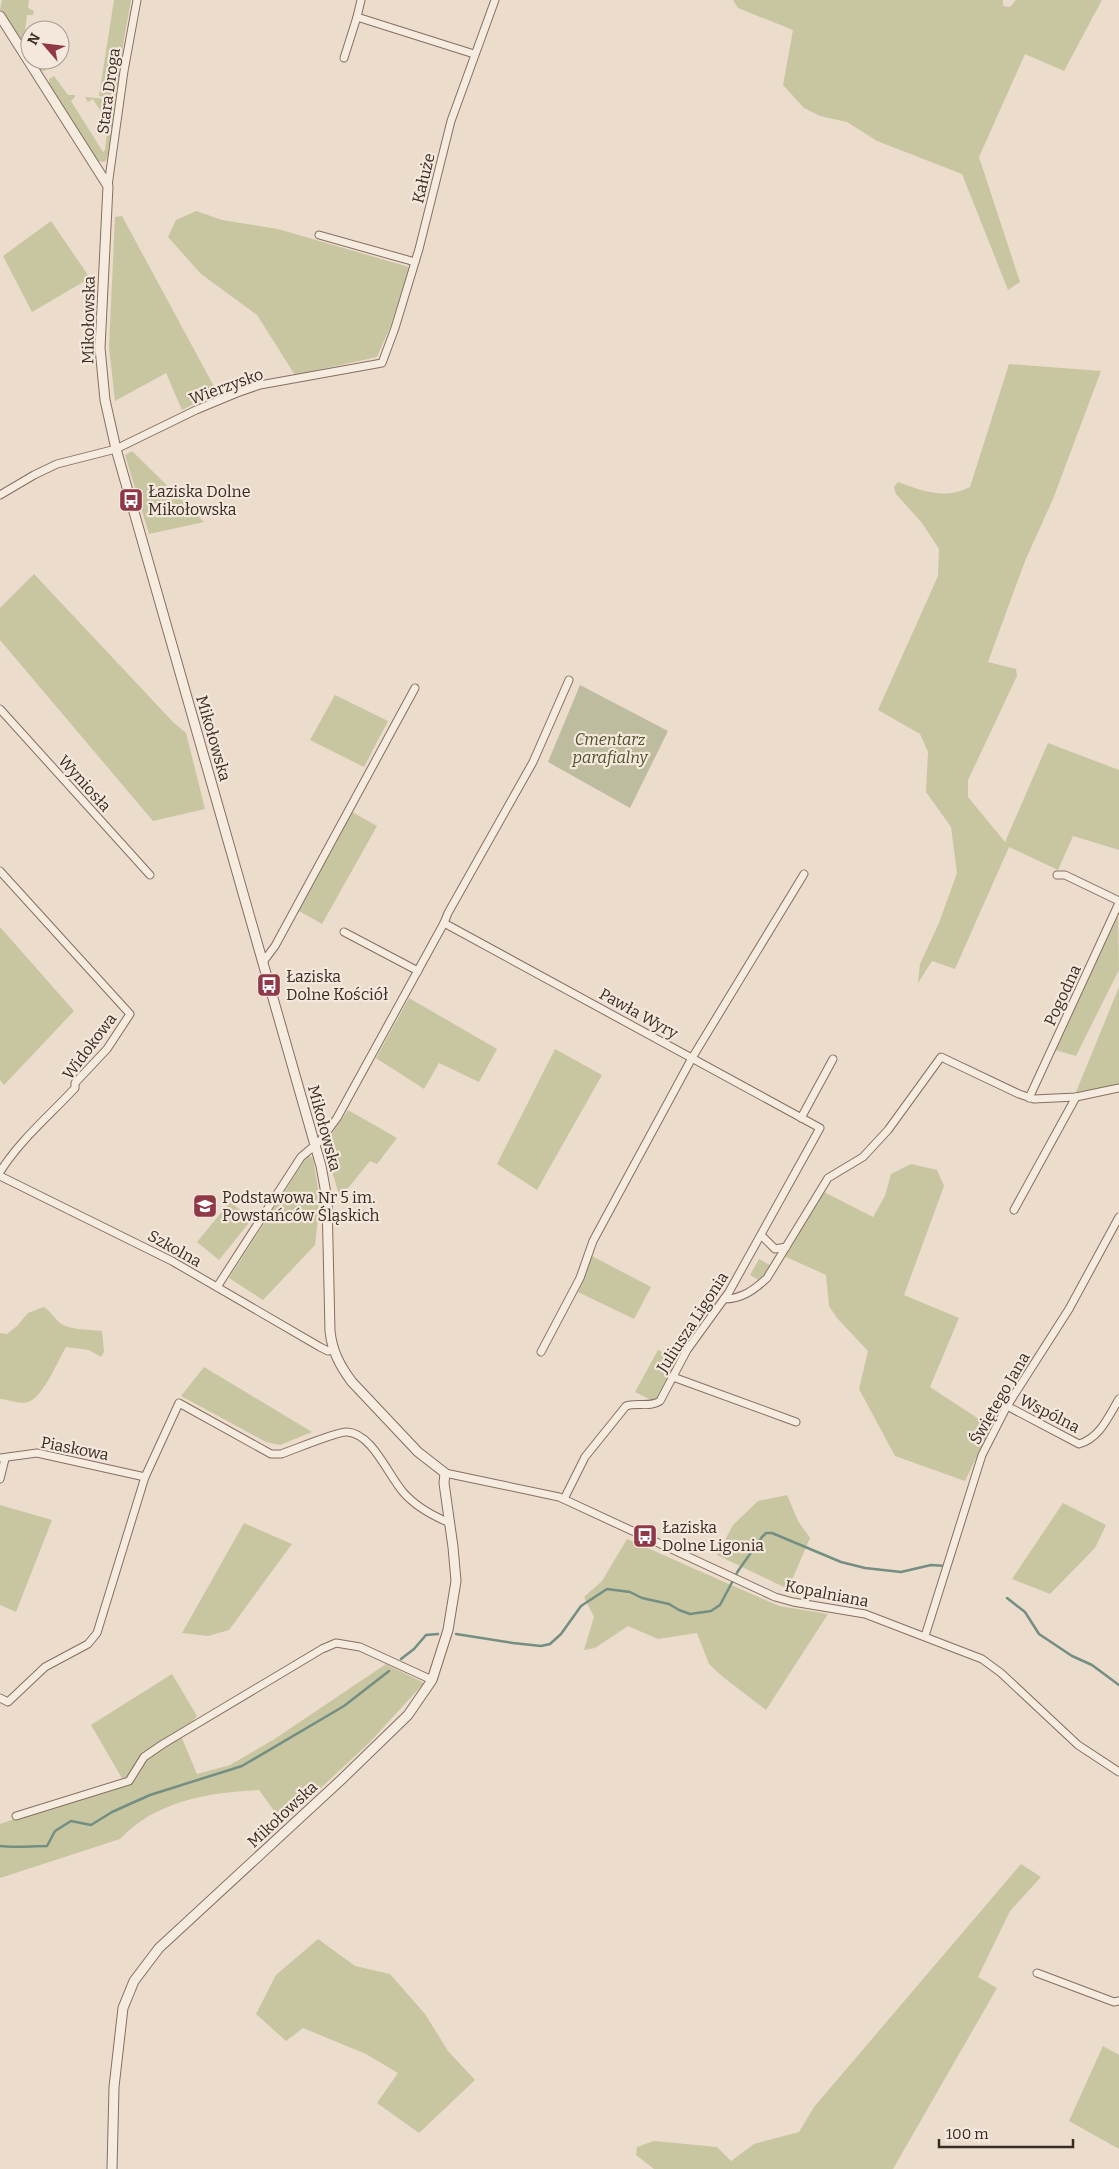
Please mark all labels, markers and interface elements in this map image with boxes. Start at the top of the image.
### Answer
north arrow [20,20,70,70]
text: N [24,30,44,48]
street label: Stara Droga [93,46,124,135]
street label: Kałuże [408,151,439,205]
street label: Mikołowska [78,275,99,364]
street label: Wierzysko [187,364,266,409]
place label: Łaziska Dolne Mikołowska [148,482,250,519]
bus stop icon: Łaziska Dolne Mikołowska [118,487,144,513]
street label: Mikołowska [192,693,235,783]
park label: Cmentarz parafialny [571,730,648,767]
street label: Wyniosła [54,751,115,816]
street label: Pogodna [1040,962,1085,1029]
place label: Łaziska Dolne Kościół [286,967,388,1004]
bus stop icon: Łaziska Dolne Kościół [256,972,282,998]
street label: Pawła Wyry [596,984,682,1043]
street label: Widokowa [58,1009,121,1083]
street label: Mikołowska [304,1083,345,1174]
place label: Podstawowa Nr 5 im. Powstańców Śląskich [222,1188,379,1225]
school or university icon: Podstawowa Nr 5 im. Powstańców Śląskich [192,1193,218,1219]
street label: Szkolna [145,1226,205,1271]
street label: Juliusza Ligonia [652,1268,732,1377]
street label: Świętego Jana [965,1348,1034,1448]
street label: Wspólna [1016,1390,1083,1437]
street label: Piaskowa [39,1433,111,1464]
place label: Łaziska Dolne Ligonia [662,1518,764,1555]
bus stop icon: Łaziska Dolne Ligonia [632,1523,658,1549]
street label: Kopalniana [783,1576,871,1611]
street label: Mikołowska [244,1777,321,1851]
scale bar [939,2116,1073,2148]
text: 100 m [946,2125,989,2143]

